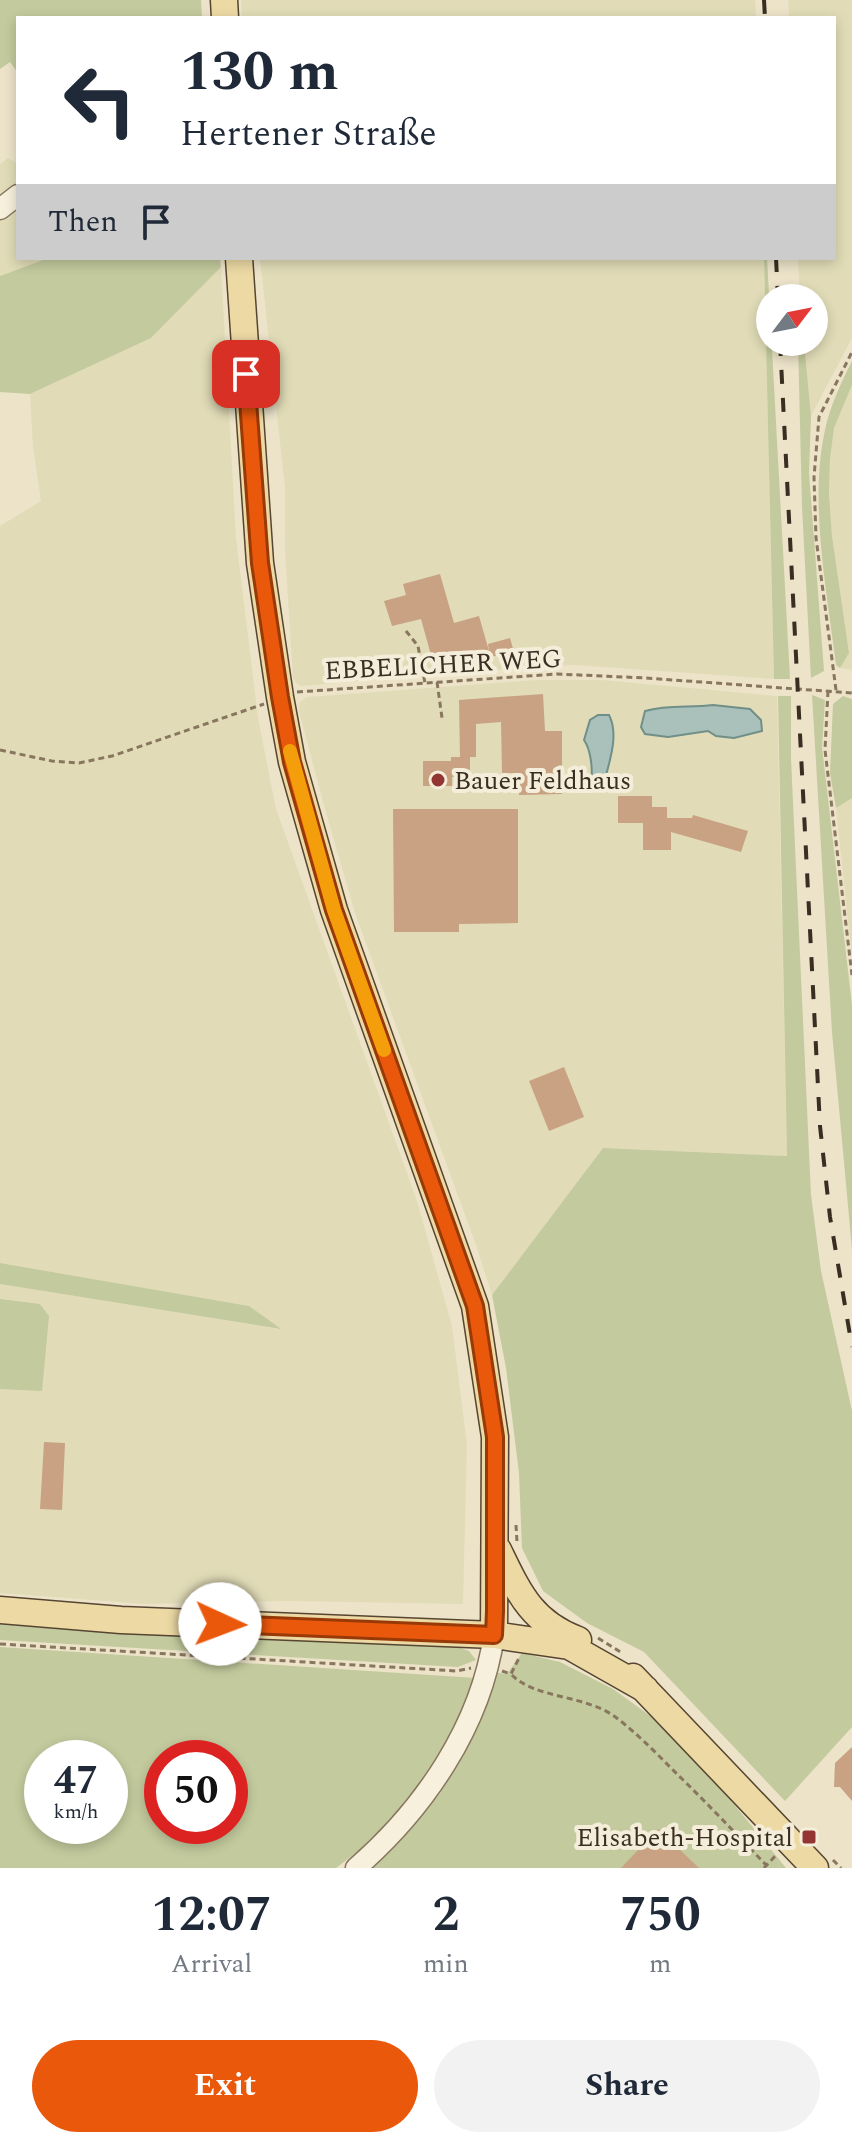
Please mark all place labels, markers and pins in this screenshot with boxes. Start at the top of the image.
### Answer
pin [212,340,280,408]
place label: Bauer Feldhaus [454,761,631,801]
marker: Bauer Feldhaus [429,771,447,789]
place label: Elisabeth-Hospital [576,1818,793,1858]
marker: Elisabeth-Hospital [800,1828,818,1846]

